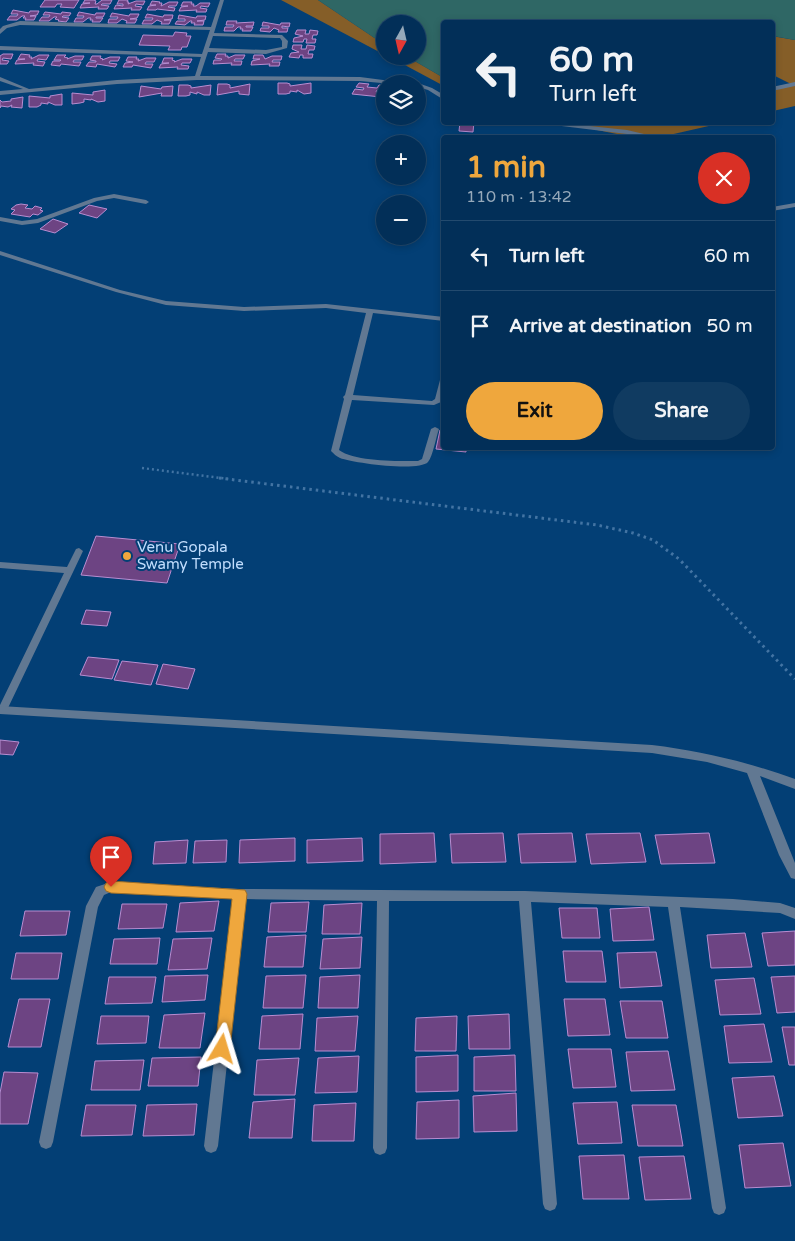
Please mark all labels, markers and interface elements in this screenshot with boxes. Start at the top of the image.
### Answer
north arrow [376,15,426,65]
map controls [376,15,426,245]
text: 60 m [549,39,634,81]
icon: left [466,40,531,105]
button: layers [376,75,426,125]
text: Turn left [549,81,637,107]
button: + [376,135,426,185]
text: 1 min [466,149,546,186]
button: close [698,152,750,204]
text: 110 m · 13:42 [466,187,572,207]
button: − [376,195,426,245]
icon: left [466,242,494,270]
text: Turn left [509,245,585,267]
text: 60 m [704,245,750,267]
icon: arrive [466,312,494,340]
text: Arrive at destination [509,315,692,337]
text: 50 m [707,315,753,337]
button: Exit [466,382,603,440]
button: Share [613,382,750,440]
place label: Venu Gopala Swamy Temple [137,538,244,573]
marker: Venu Gopala Swamy Temple [121,550,133,562]
pin [90,836,132,887]
icon: arrive [97,843,125,871]
position arrow [195,1022,247,1074]

